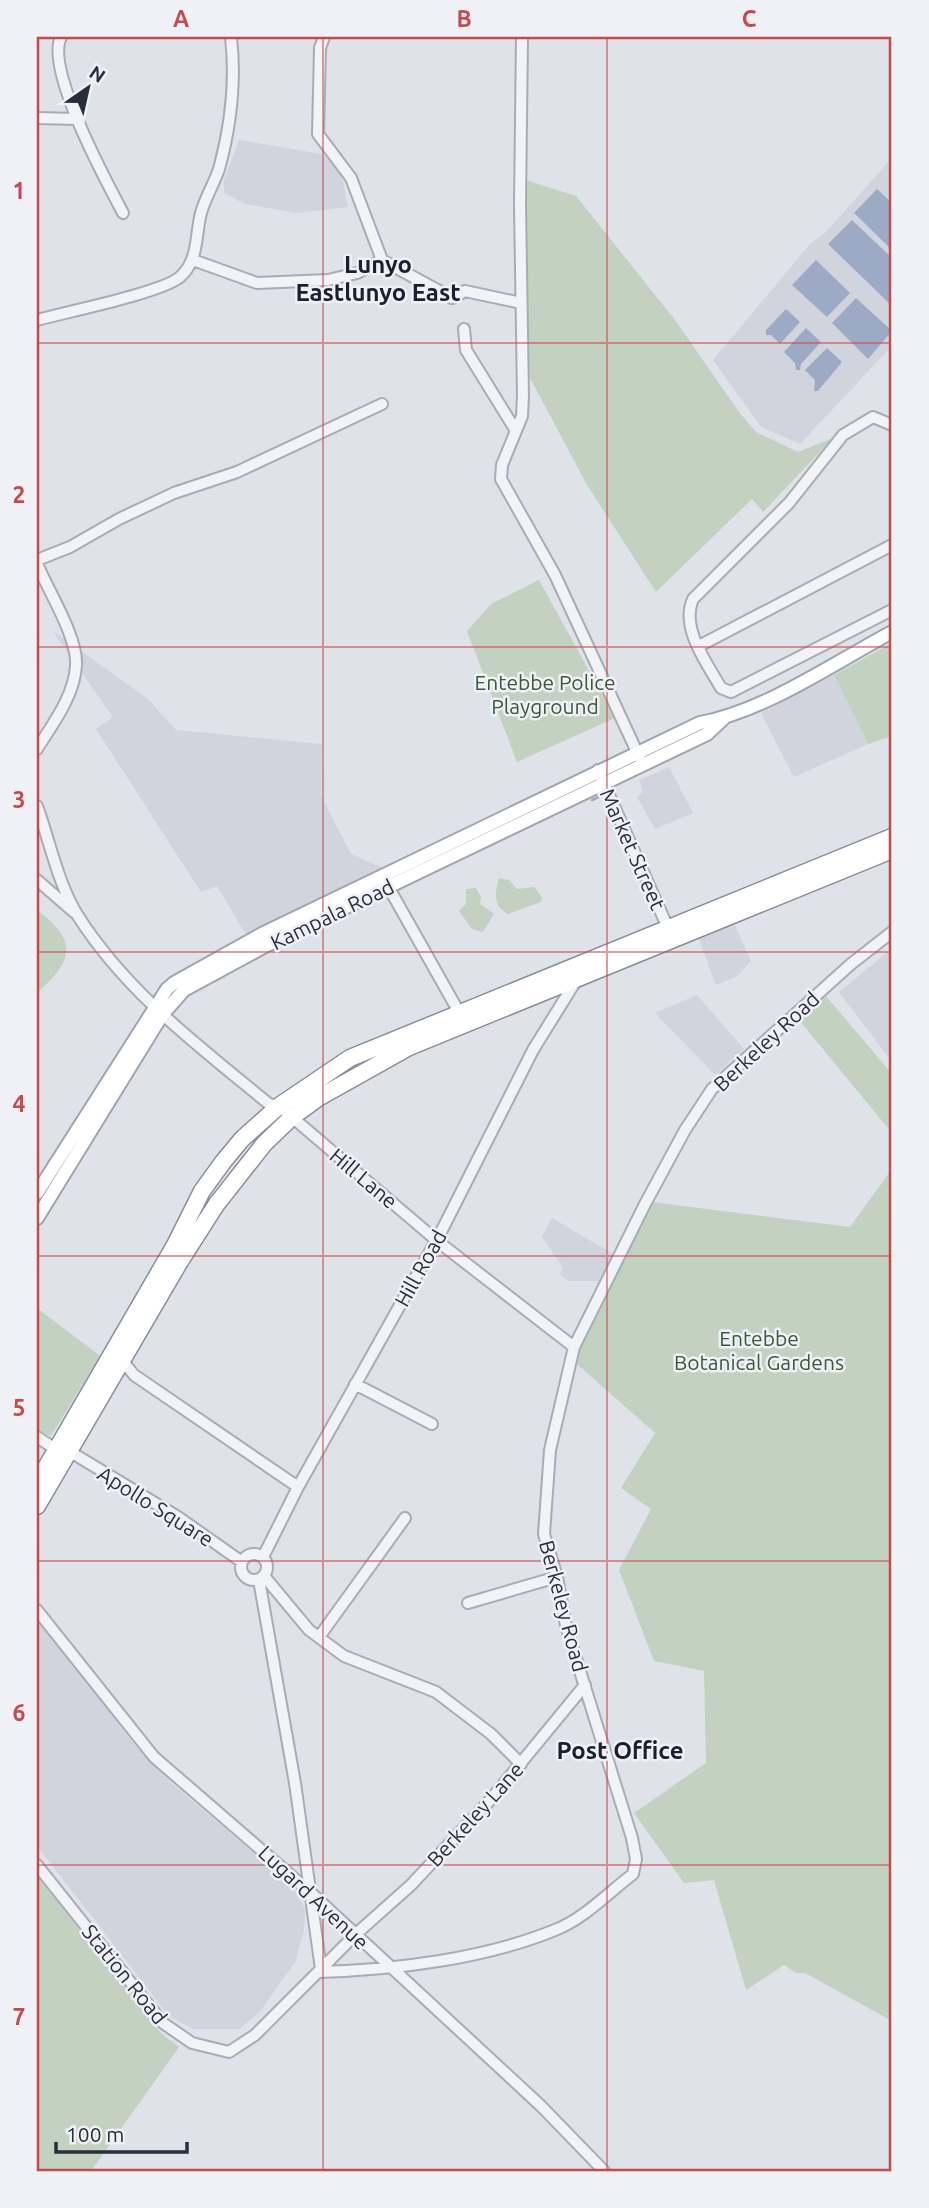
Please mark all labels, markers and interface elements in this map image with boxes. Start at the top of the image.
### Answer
text: A [173,6,189,31]
text: B [456,6,472,31]
text: C [742,6,757,31]
north arrow [52,52,122,122]
text: N [85,61,110,87]
text: 1 [13,178,25,203]
district label: Lunyo Eastlunyo East [295,251,461,306]
text: 2 [13,482,25,507]
park label: Entebbe Police Playground [474,670,616,718]
street label: Market Street [595,784,671,914]
text: 3 [13,787,25,812]
street label: Kampala Road [266,874,398,954]
street label: Berkeley Road [708,986,824,1096]
text: 4 [13,1091,26,1116]
street label: Hill Lane [325,1143,403,1213]
street label: Hill Road [389,1225,451,1311]
park label: Entebbe Botanical Gardens [674,1326,844,1374]
text: 5 [13,1395,25,1420]
street label: Apollo Square [94,1461,218,1551]
street label: Berkeley Road [535,1538,593,1674]
text: 6 [13,1700,26,1725]
district label: Post Office [556,1737,684,1764]
street label: Berkeley Lane [422,1757,528,1871]
street label: Lugard Avenue [254,1840,374,1954]
street label: Station Road [78,1919,172,2029]
text: 7 [13,2004,25,2029]
scale bar [56,2110,187,2154]
text: 100 m [66,2122,124,2146]

